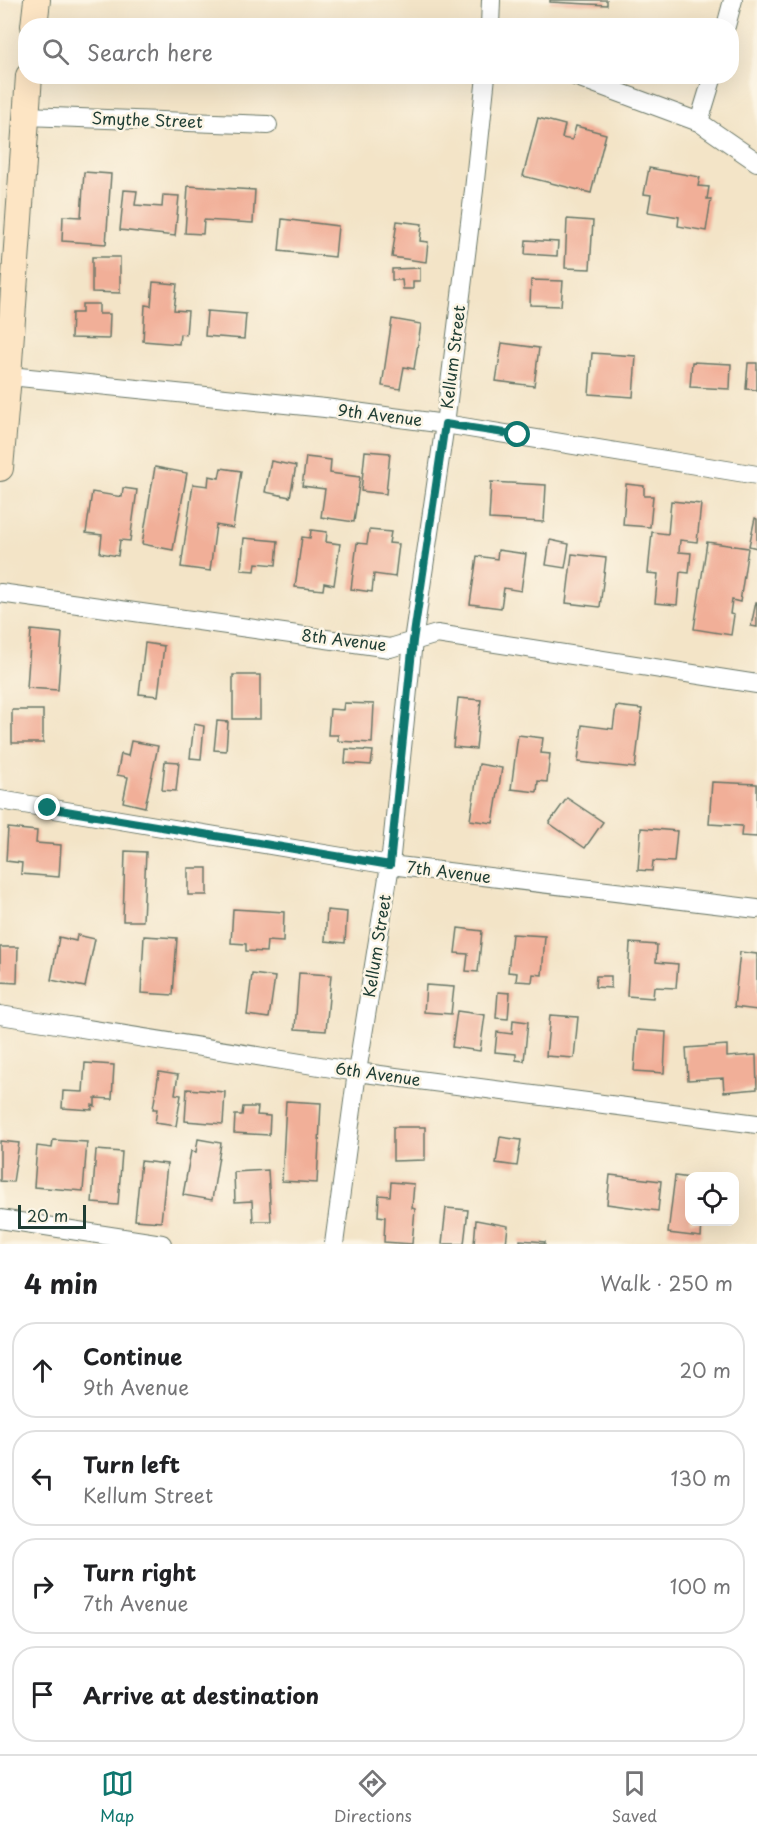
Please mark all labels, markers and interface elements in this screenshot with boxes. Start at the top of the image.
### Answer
search box [18,18,739,84]
icon: search [39,35,72,68]
text: Search here [87,35,213,68]
street label: Smythe Street [91,105,204,133]
street label: Kellum Street [434,303,470,410]
street label: 9th Avenue [337,397,424,431]
route start [504,421,530,447]
street label: 8th Avenue [300,622,388,656]
route end [34,794,60,820]
street label: 7th Avenue [406,854,493,888]
street label: Kellum Street [356,892,396,999]
street label: 6th Avenue [334,1055,423,1091]
map controls [685,1172,739,1226]
button: locate [685,1172,739,1226]
scale bar [18,1202,86,1230]
text: 20 m [27,1203,68,1227]
text: 4 min [24,1264,98,1303]
text: Walk · 250 m [600,1268,733,1298]
text: Continue [83,1339,182,1372]
icon: ahead [26,1354,59,1387]
text: 20 m [679,1355,731,1385]
text: 9th Avenue [83,1372,189,1402]
text: Turn left [83,1447,180,1480]
icon: left [26,1462,59,1495]
text: 130 m [671,1463,731,1493]
text: Kellum Street [83,1480,213,1510]
text: Turn right [83,1555,196,1588]
icon: right [26,1570,59,1603]
text: 100 m [670,1571,731,1601]
text: 7th Avenue [83,1588,188,1618]
icon: arrive [26,1678,59,1711]
text: Arrive at destination [83,1678,319,1711]
tab: Map [100,1767,134,1827]
tab: Directions [334,1767,412,1827]
tab: Saved [612,1767,657,1827]

